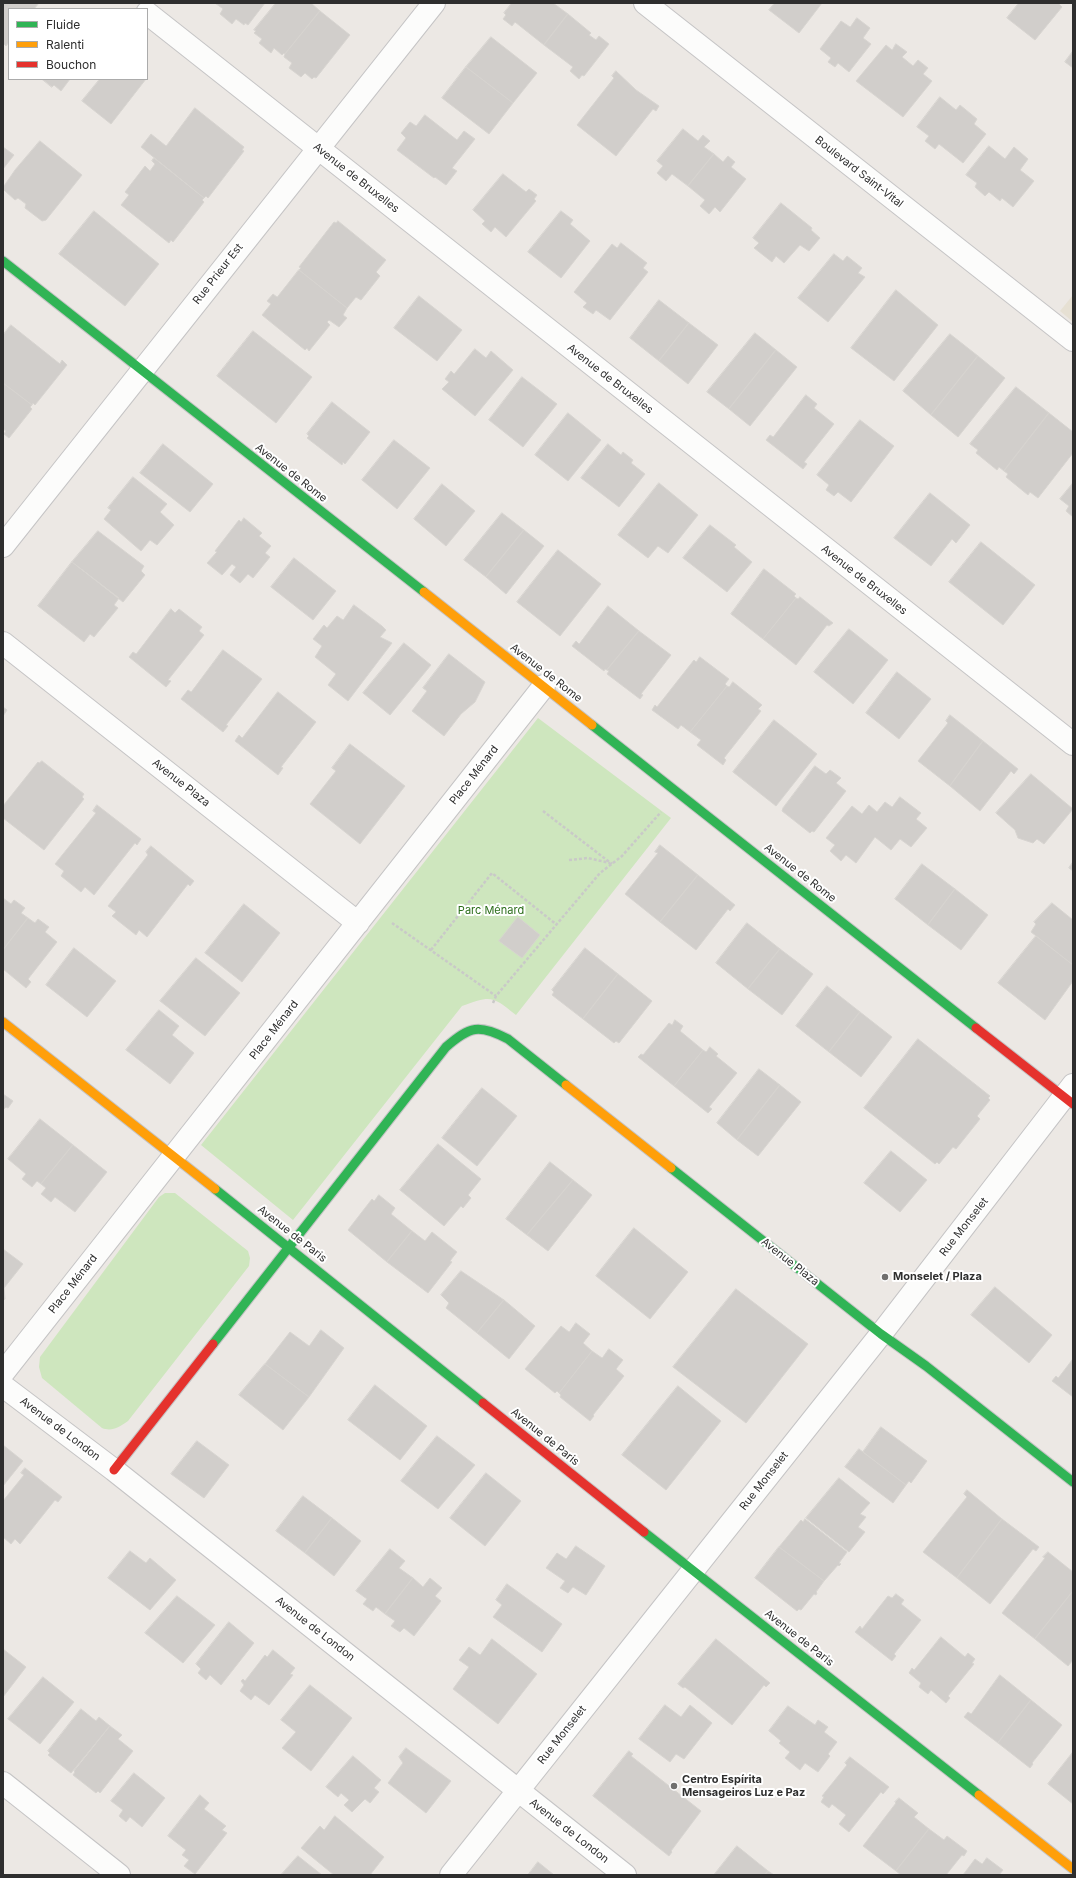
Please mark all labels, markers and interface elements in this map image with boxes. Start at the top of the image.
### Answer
legend [8,8,148,80]
text: Fluide [46,17,80,32]
text: Ralenti [46,37,84,52]
text: Bouchon [46,57,96,72]
street label: Boulevard Saint-Vital [812,133,906,211]
street label: Avenue de Bruxelles [310,140,402,216]
street label: Rue Prieur Est [190,241,246,307]
street label: Avenue de Bruxelles [564,341,656,417]
street label: Avenue de Rome [252,441,330,505]
street label: Avenue de Bruxelles [818,542,910,618]
street label: Avenue de Rome [507,641,585,705]
street label: Place Ménard [447,743,501,807]
street label: Avenue Plaza [149,756,213,810]
street label: Avenue de Rome [761,841,839,905]
park label: Parc Ménard [458,904,524,918]
street label: Place Ménard [247,998,301,1062]
street label: Rue Monselet [937,1195,991,1259]
street label: Avenue de Paris [255,1203,329,1265]
street label: Avenue Plaza [758,1235,822,1289]
street label: Place Ménard [46,1252,100,1316]
place label: Monselet / Plaza [893,1270,982,1284]
marker: Monselet / Plaza [880,1272,890,1282]
street label: Avenue de London [17,1395,103,1463]
street label: Avenue de Paris [508,1405,582,1469]
street label: Rue Monselet [737,1449,791,1513]
street label: Avenue de London [273,1594,357,1664]
street label: Avenue de Paris [762,1607,836,1669]
street label: Rue Monselet [535,1703,589,1767]
place label: Centro Espírita Mensageiros Luz e Paz [682,1773,805,1799]
marker: Centro Espírita Mensageiros Luz e Paz [669,1781,679,1791]
street label: Avenue de London [527,1796,611,1866]

